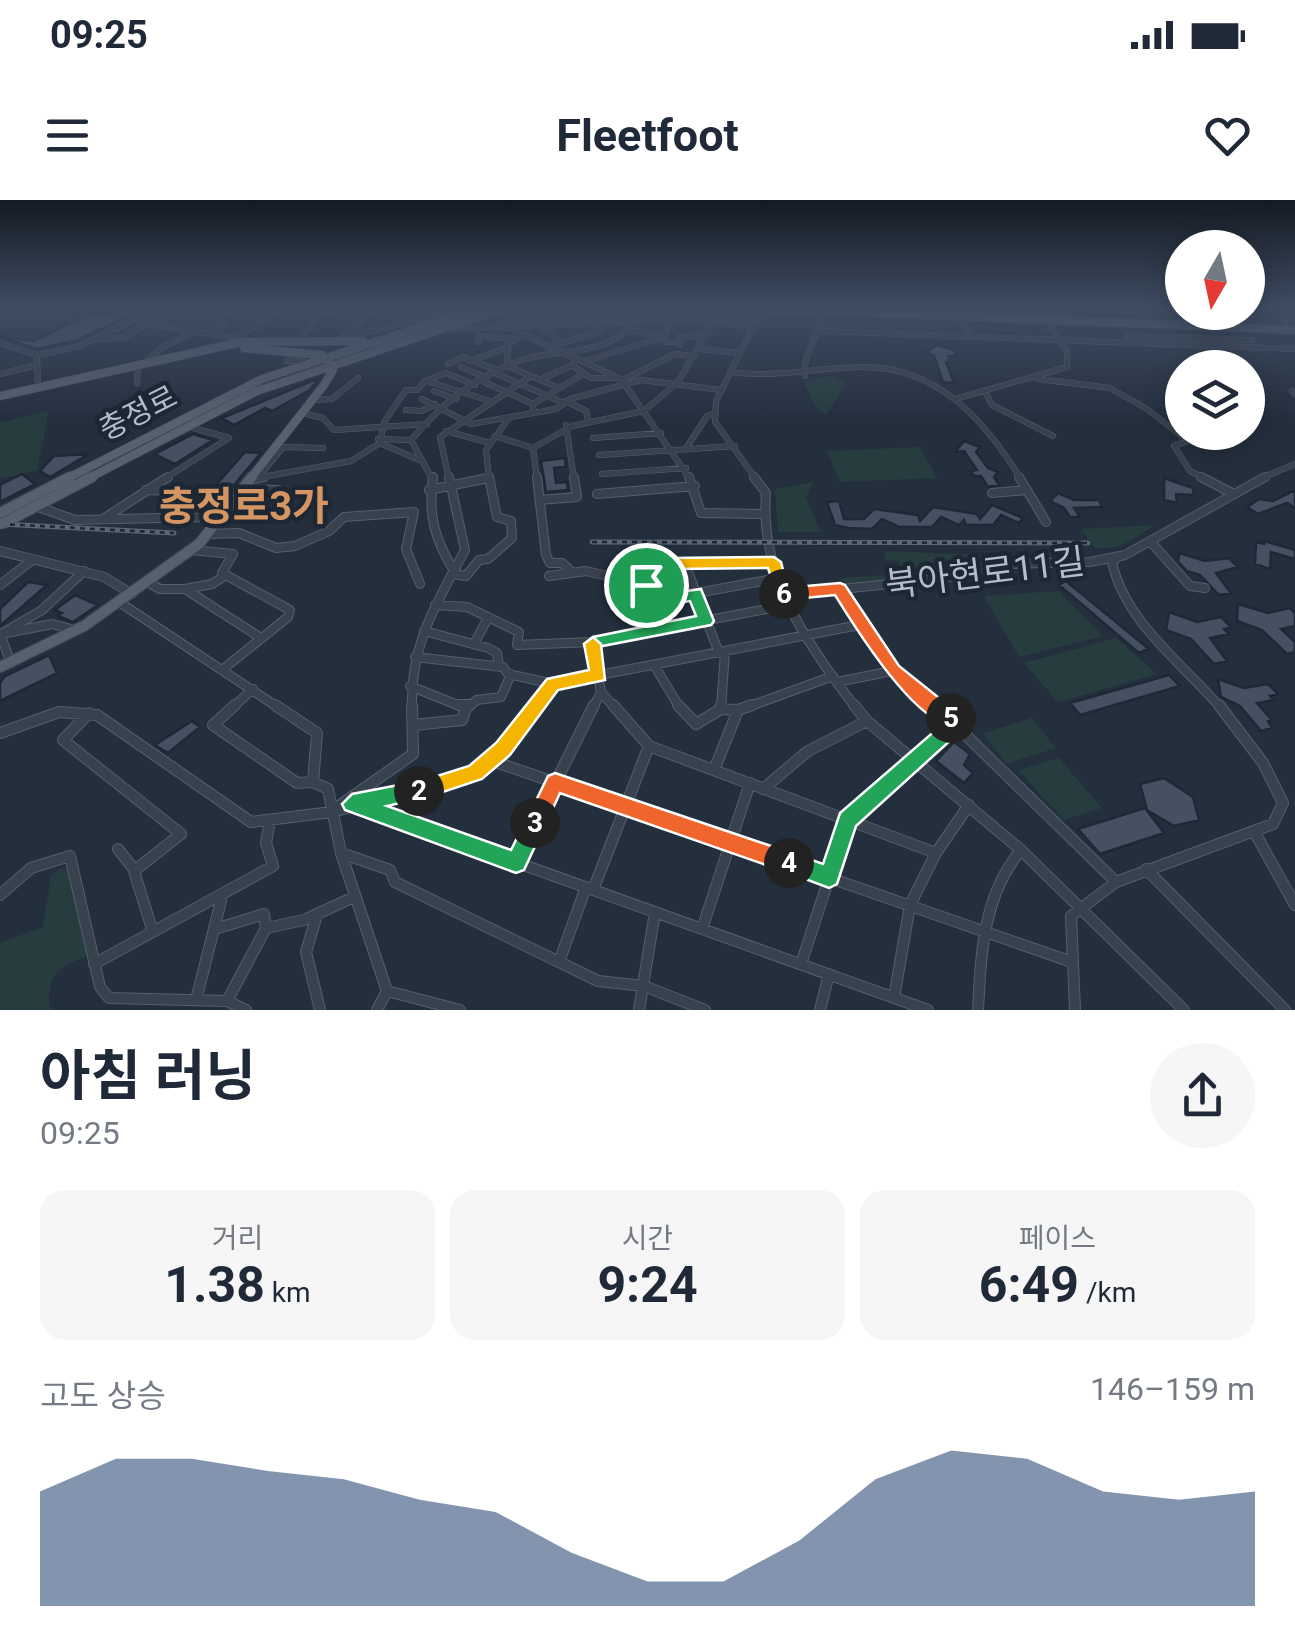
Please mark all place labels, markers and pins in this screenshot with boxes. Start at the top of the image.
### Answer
pin [604,543,689,628]
pin: 6 [759,569,809,619]
pin: 5 [926,693,976,743]
pin: 2 [394,766,444,816]
pin: 3 [510,798,560,848]
pin: 4 [764,838,814,888]

